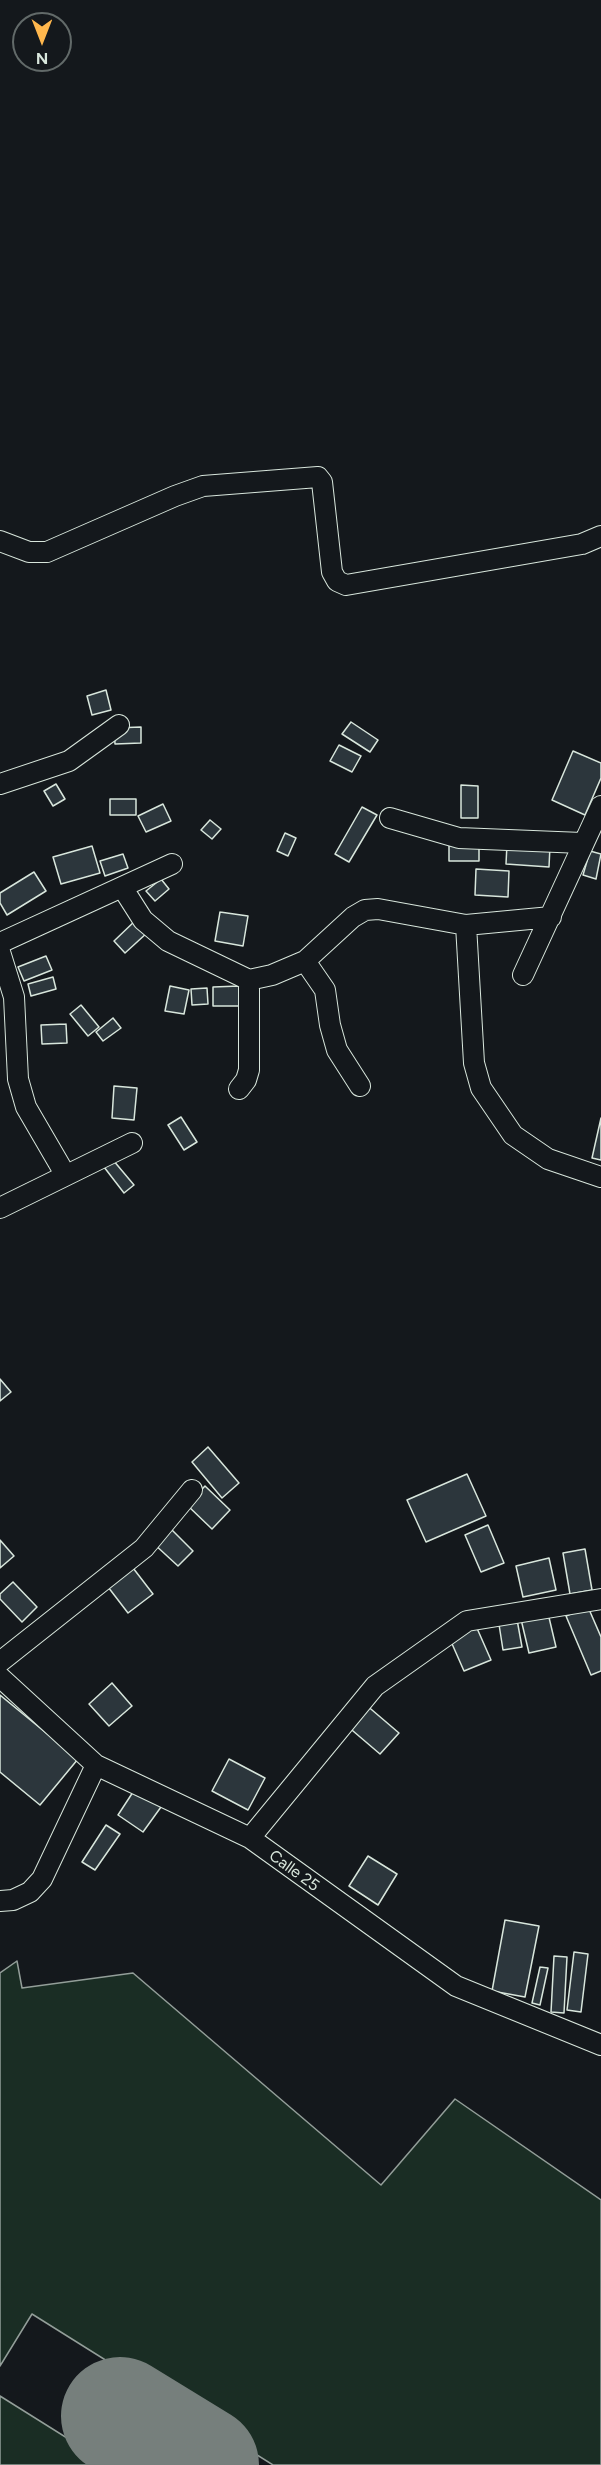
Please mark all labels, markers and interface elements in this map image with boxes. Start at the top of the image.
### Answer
north arrow [12,12,72,72]
text: N [36,49,48,68]
street label: Calle 25 [265,1846,323,1896]

